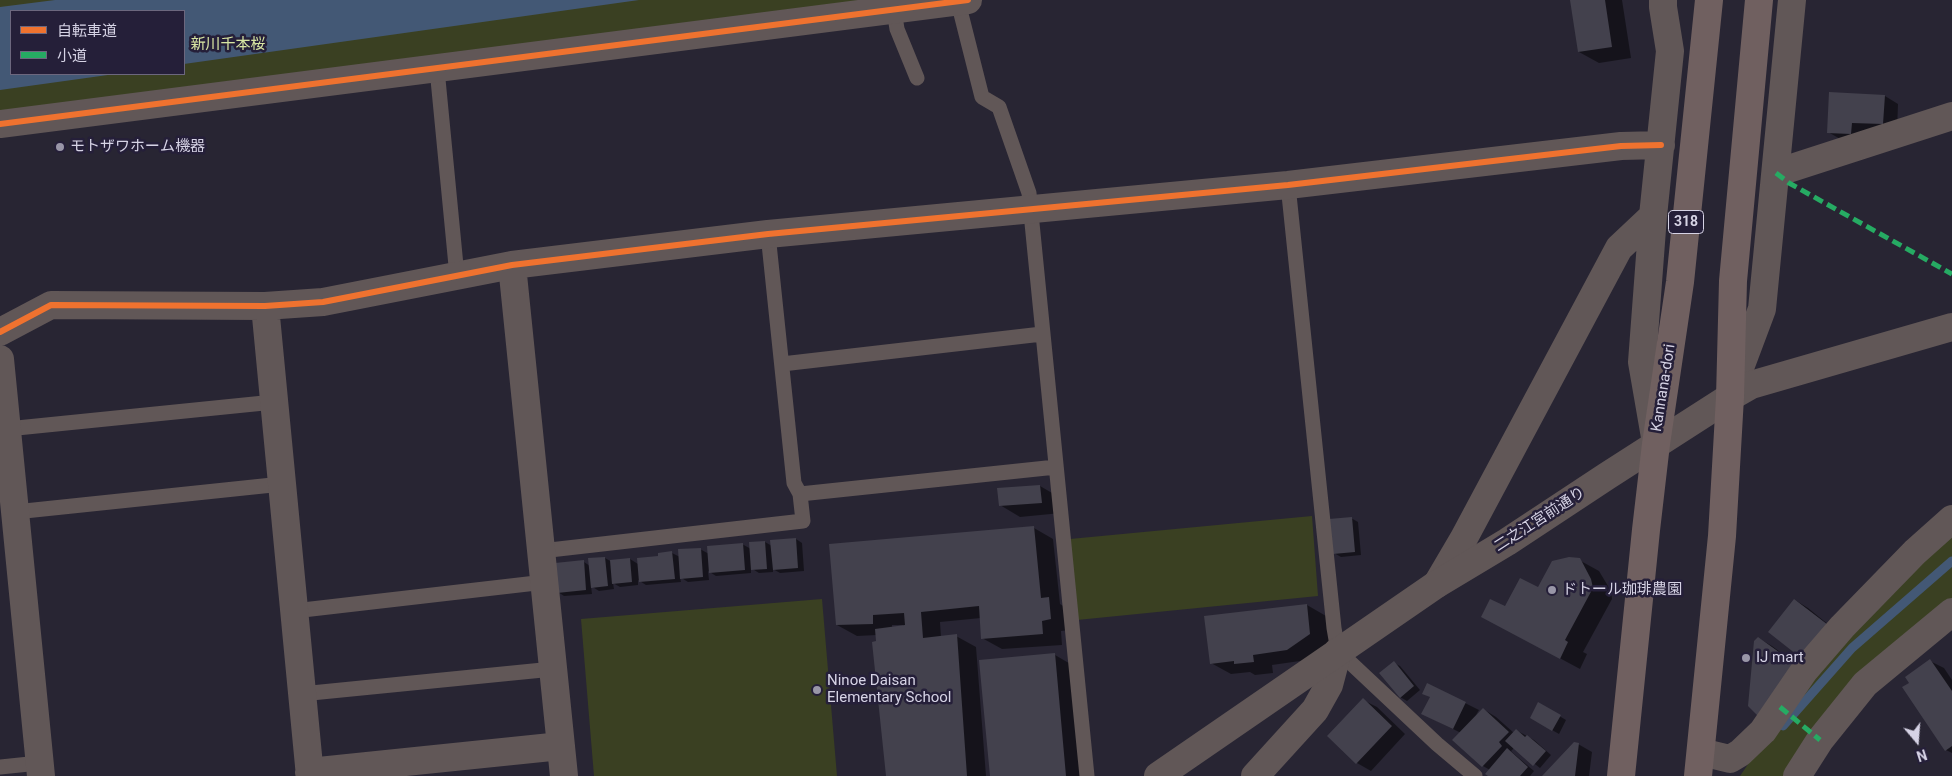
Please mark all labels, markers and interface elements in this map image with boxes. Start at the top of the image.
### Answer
legend [10,10,185,75]
text: 自転車道 [57,22,117,40]
park label: 新川千本桜 [191,36,265,54]
text: 小道 [57,47,87,65]
place label: モトザワホーム機器 [70,138,205,156]
marker: モトザワホーム機器 [54,141,66,153]
road number: 318 [1668,210,1704,233]
street label: Kannana-dori [1648,343,1680,433]
street label: 二之江宮前通り [1491,484,1589,556]
place label: ドトール珈琲農園 [1562,581,1682,599]
marker: ドトール珈琲農園 [1546,584,1558,596]
place label: IJ mart [1756,649,1804,667]
marker: IJ mart [1740,652,1752,664]
place label: Ninoe Daisan Elementary School [827,672,951,707]
marker: Ninoe Daisan Elementary School [811,684,823,696]
north arrow [1892,716,1942,766]
text: N [1914,746,1929,764]

